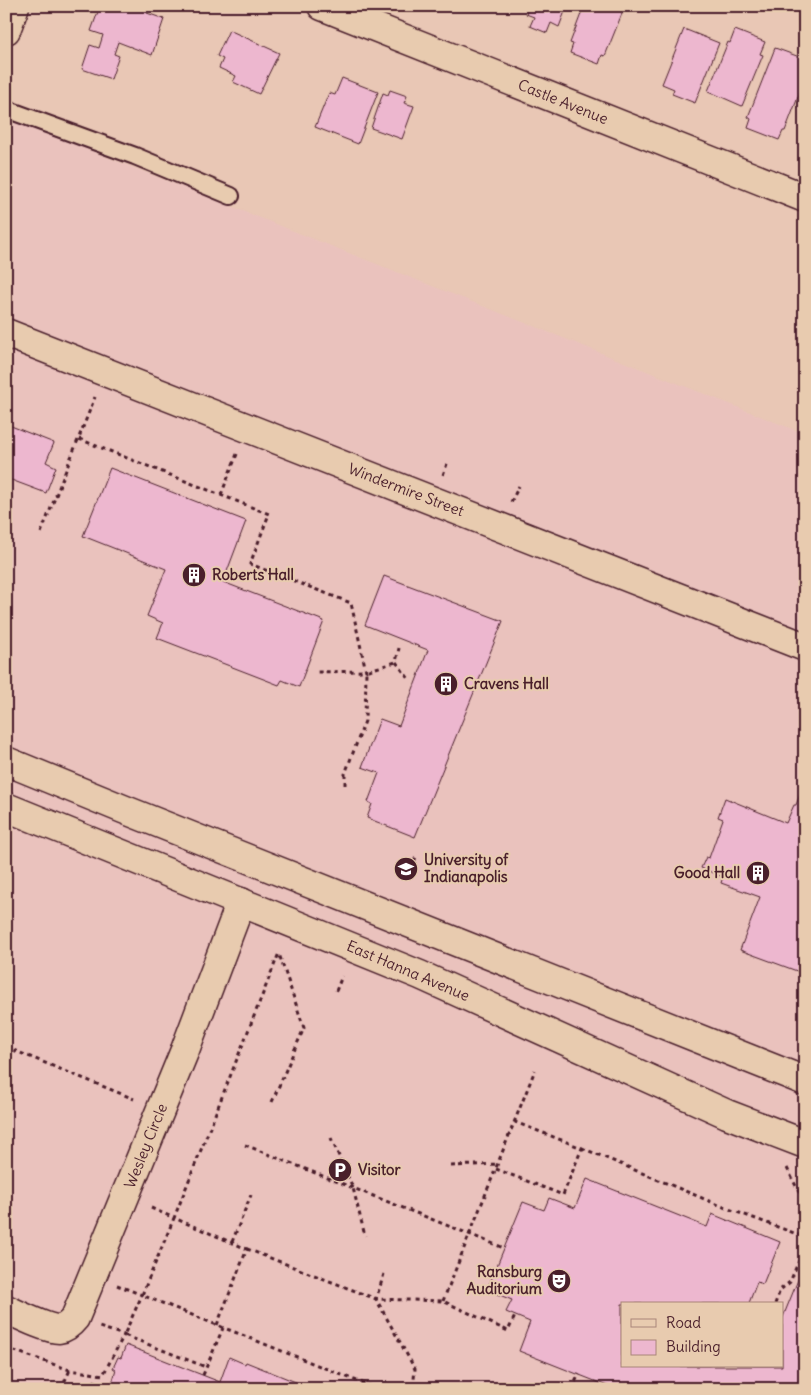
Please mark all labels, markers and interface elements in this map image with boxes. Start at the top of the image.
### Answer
street label: Castle Avenue [515,75,611,128]
street label: Windermire Street [346,459,467,520]
building icon: Roberts Hall [181,562,207,588]
place label: Roberts Hall [212,565,294,584]
building icon: Cravens Hall [433,671,459,697]
place label: Cravens Hall [464,674,549,693]
place label: University of Indianapolis [424,850,509,887]
school or university icon: University of Indianapolis [393,856,419,882]
building icon: Good Hall [745,860,771,886]
place label: Good Hall [674,863,740,882]
street label: East Hanna Avenue [344,936,473,1005]
street label: Wesley Circle [120,1101,171,1191]
parking icon: Visitor [327,1157,353,1183]
place label: Visitor [358,1160,401,1179]
place label: Ransburg Auditorium [467,1262,542,1298]
theatre icon: Ransburg Auditorium [546,1268,572,1294]
legend [621,1302,784,1368]
text: Road [666,1313,701,1332]
text: Building [666,1337,721,1356]

